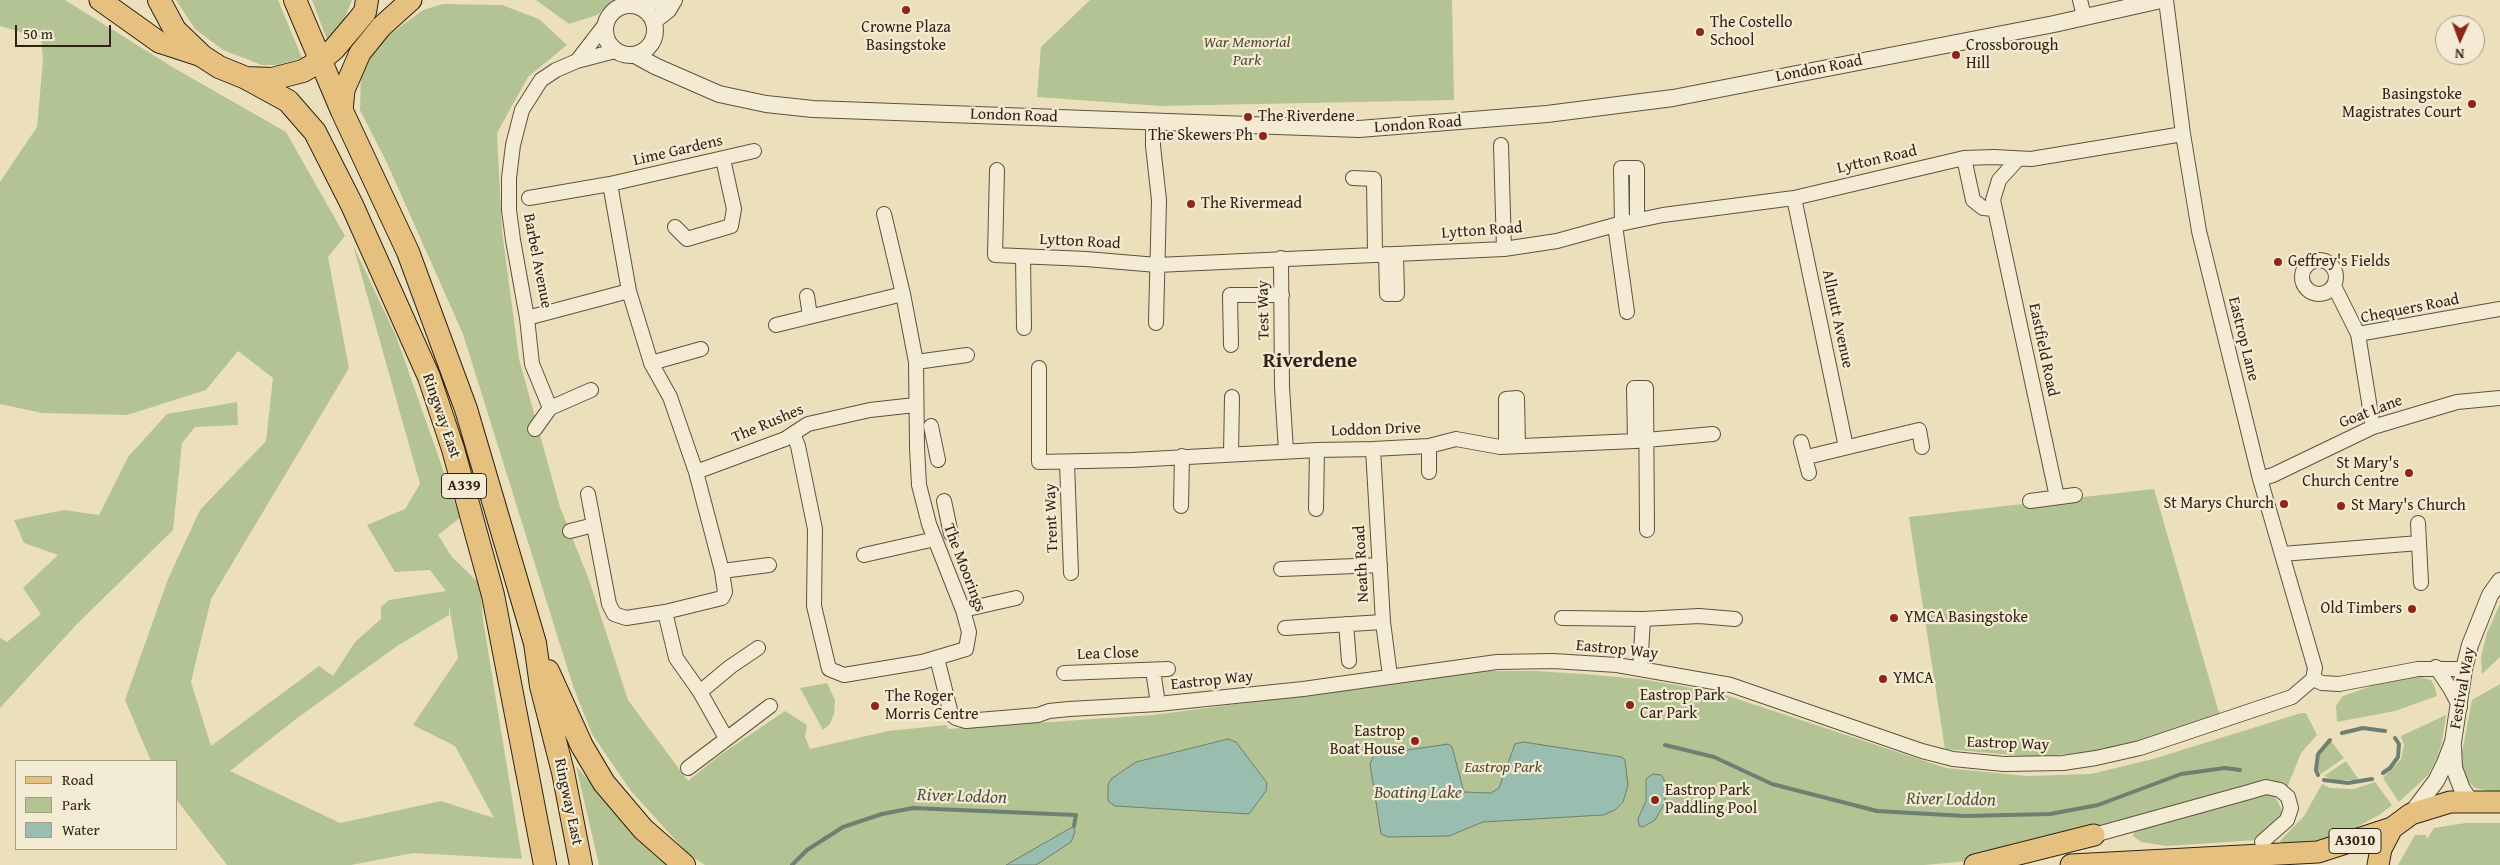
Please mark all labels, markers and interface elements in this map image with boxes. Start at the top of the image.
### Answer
marker: Crowne Plaza Basingstoke [900,4,912,16]
place label: The Costello School [1710,13,1792,51]
scale bar [18,15,114,47]
north arrow [2435,15,2485,65]
place label: Crowne Plaza Basingstoke [861,18,951,56]
text: 50 m [23,23,53,44]
marker: The Costello School [1694,26,1706,38]
park label: War Memorial Park [1204,33,1290,71]
place label: Crossborough Hill [1966,36,2058,74]
text: N [2454,44,2465,64]
marker: Crossborough Hill [1950,49,1962,61]
street label: London Road [1774,51,1864,87]
place label: Basingstoke Magistrates Court [2342,85,2462,123]
marker: Basingstoke Magistrates Court [2466,98,2478,110]
street label: London Road [970,105,1058,127]
place label: The Riverdene [1258,107,1355,127]
marker: The Riverdene [1242,111,1254,123]
street label: London Road [1374,112,1462,138]
place label: The Skewers Ph [1148,126,1253,146]
marker: The Skewers Ph [1257,130,1269,142]
street label: Lime Gardens [631,131,725,171]
street label: Lytton Road [1835,142,1919,178]
place label: The Rivermead [1201,194,1302,214]
marker: The Rivermead [1185,198,1197,210]
street label: Barbel Avenue [518,212,556,310]
street label: Lytton Road [1441,219,1523,243]
street label: Lytton Road [1039,230,1121,254]
place label: Geffrey's Fields [2288,252,2390,272]
marker: Geffrey's Fields [2272,256,2284,268]
street label: Allnutt Avenue [1817,268,1857,370]
street label: Test Way [1254,280,1274,340]
street label: Chequers Road [2359,290,2461,328]
street label: Eastrop Lane [2223,295,2263,383]
street label: Eastfield Road [2024,302,2062,398]
district label: Riverdene [1263,349,1357,375]
street label: Ringway East [418,371,464,461]
street label: Goat Lane [2337,391,2405,433]
street label: The Rushes [729,400,807,448]
street label: Loddon Drive [1331,419,1421,441]
place label: St Mary's Church Centre [2302,454,2399,492]
marker: St Mary's Church Centre [2403,467,2415,479]
road number: A339 [442,474,486,498]
street label: Trent Way [1041,483,1063,553]
place label: St Marys Church [2163,494,2274,514]
place label: St Mary's Church [2351,496,2466,516]
marker: St Marys Church [2278,498,2290,510]
marker: St Mary's Church [2335,500,2347,512]
street label: The Moorings [938,521,990,615]
street label: Neath Road [1350,525,1374,603]
place label: Old Timbers [2320,599,2402,619]
marker: Old Timbers [2406,603,2418,615]
place label: YMCA Basingstoke [1904,608,2028,628]
marker: YMCA Basingstoke [1888,612,1900,624]
street label: Eastrop Way [1575,636,1659,664]
street label: Lea Close [1077,643,1139,665]
street label: Festival Way [2446,646,2480,730]
street label: Eastrop Way [1170,667,1254,695]
place label: YMCA [1893,669,1934,689]
marker: YMCA [1877,673,1889,685]
place label: Eastrop Park Car Park [1640,686,1725,724]
place label: The Roger Morris Centre [885,687,979,725]
marker: Eastrop Park Car Park [1624,699,1636,711]
marker: The Roger Morris Centre [869,700,881,712]
place label: Eastrop Boat House [1330,722,1405,760]
street label: Eastrop Way [1966,733,2050,755]
marker: Eastrop Boat House [1409,735,1421,747]
street label: Ringway East [549,757,587,847]
park label: Eastrop Park [1464,758,1542,778]
legend [15,760,178,850]
text: Road [62,769,93,790]
place label: Eastrop Park Paddling Pool [1665,781,1757,819]
water label: Boating Lake [1374,782,1462,804]
water label: River Loddon [917,785,1007,809]
water label: River Loddon [1906,788,1996,812]
text: Park [62,794,91,815]
marker: Eastrop Park Paddling Pool [1649,794,1661,806]
text: Water [62,819,100,840]
road number: A3010 [2329,828,2381,854]

